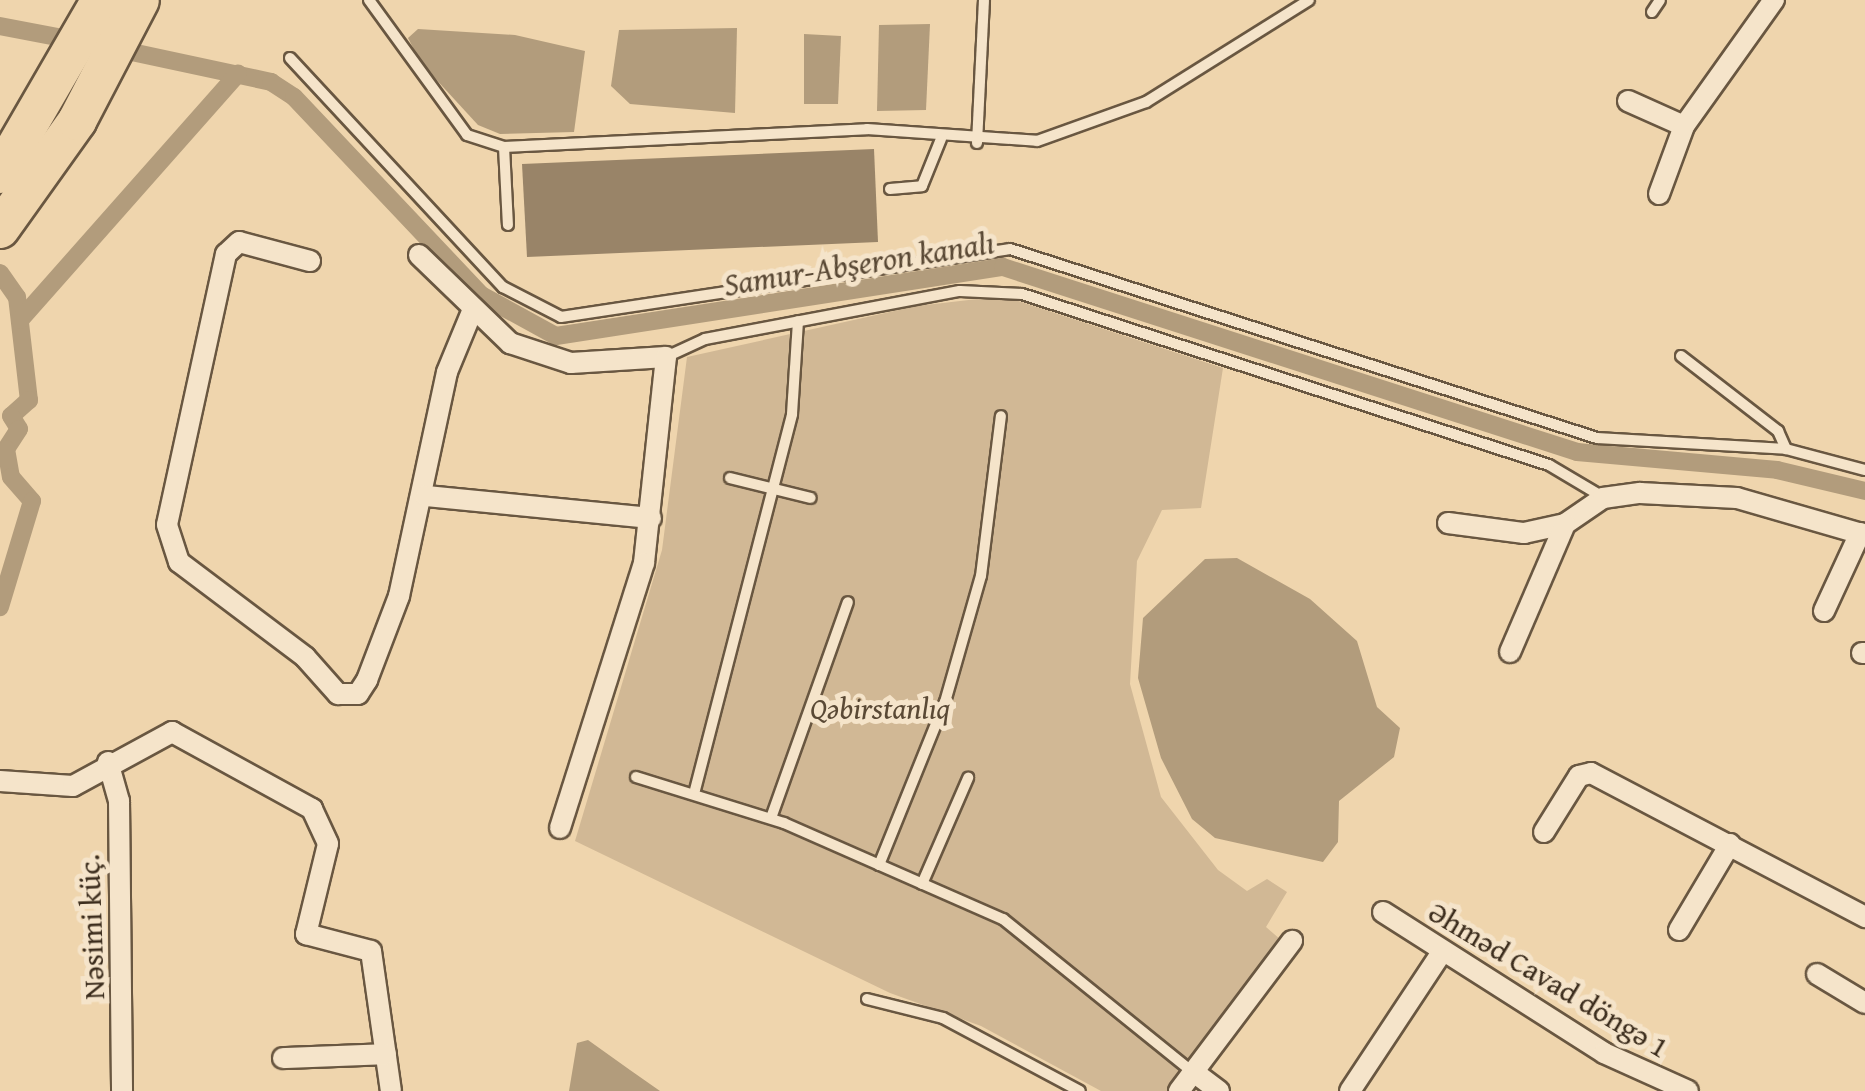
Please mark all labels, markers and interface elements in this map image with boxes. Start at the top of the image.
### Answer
water label: Samur-Abşeron kanalı [721,224,997,304]
park label: Qəbirstanlıq [810,690,950,726]
street label: Nəsimi küç. [70,854,112,1000]
street label: Əhməd Cavad döngə 1 [1422,893,1676,1065]

